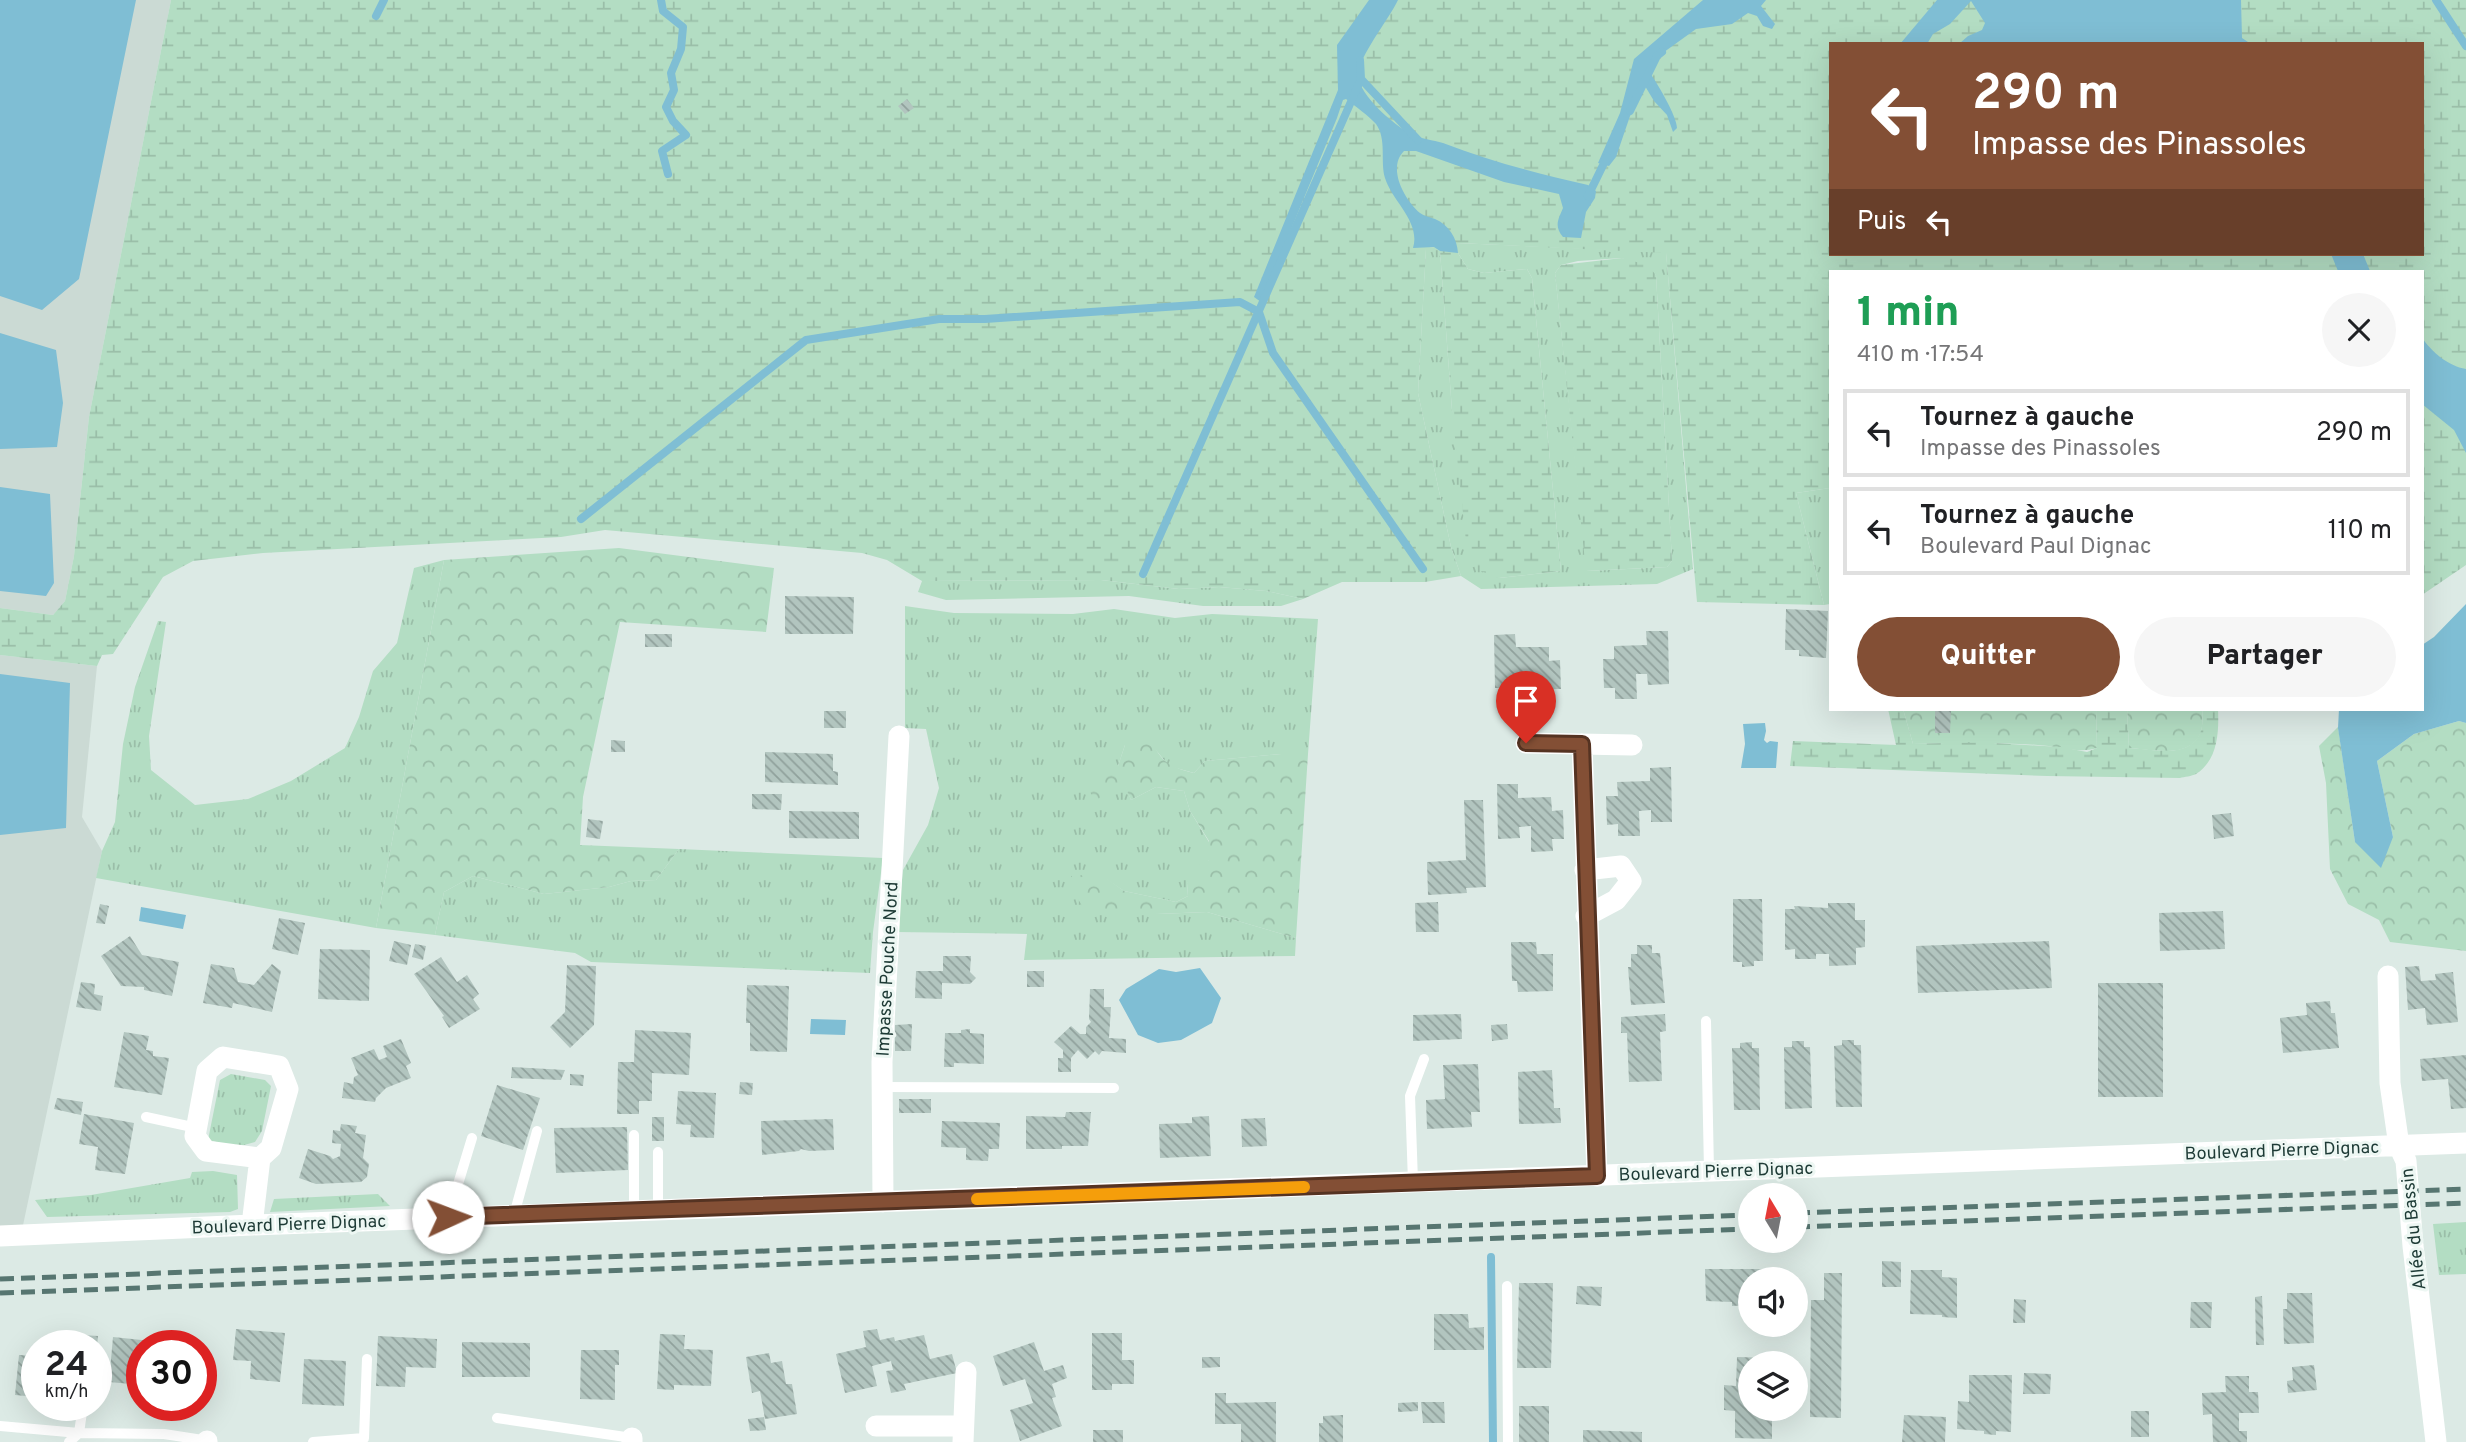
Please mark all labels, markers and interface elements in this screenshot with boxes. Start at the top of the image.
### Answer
text: 290 m [1972,65,2120,127]
icon: left [1857,70,1948,161]
text: Impasse des Pinassoles [1972,126,2307,166]
icon: left [1920,203,1958,241]
text: Puis [1857,206,1906,239]
text: 1 min [1857,288,1960,341]
button: close [2322,293,2396,367]
text: 410 m · 17:54 [1857,341,1984,370]
text: Tournez à gauche [1920,402,2134,435]
icon: left [1861,414,1899,452]
text: 290 m [2316,417,2392,450]
text: Impasse des Pinassoles [1920,435,2161,464]
text: Tournez à gauche [1920,500,2134,533]
icon: left [1861,512,1899,550]
text: 110 m [2328,515,2392,548]
text: Boulevard Paul Dignac [1920,533,2152,562]
button: Quitter [1857,617,2120,697]
button: Partager [2134,617,2396,697]
pin [1496,671,1556,743]
icon: arrive [1507,682,1545,720]
street label: Impasse Pouche Nord [872,881,905,1057]
street label: Boulevard Pierre Dignac [2184,1137,2380,1166]
street label: Boulevard Pierre Dignac [1618,1158,1814,1187]
street label: Allée du Bassin [2397,1167,2432,1291]
position arrow [411,1180,485,1254]
north arrow [1738,1183,1808,1253]
map controls [1738,1183,1808,1421]
street label: Boulevard Pierre Dignac [191,1211,387,1240]
button: sound [1738,1267,1808,1337]
speed limit sign: 30 [126,1330,217,1421]
text: 24 [45,1344,88,1388]
button: layers [1738,1351,1808,1421]
text: km/h [45,1381,88,1404]

